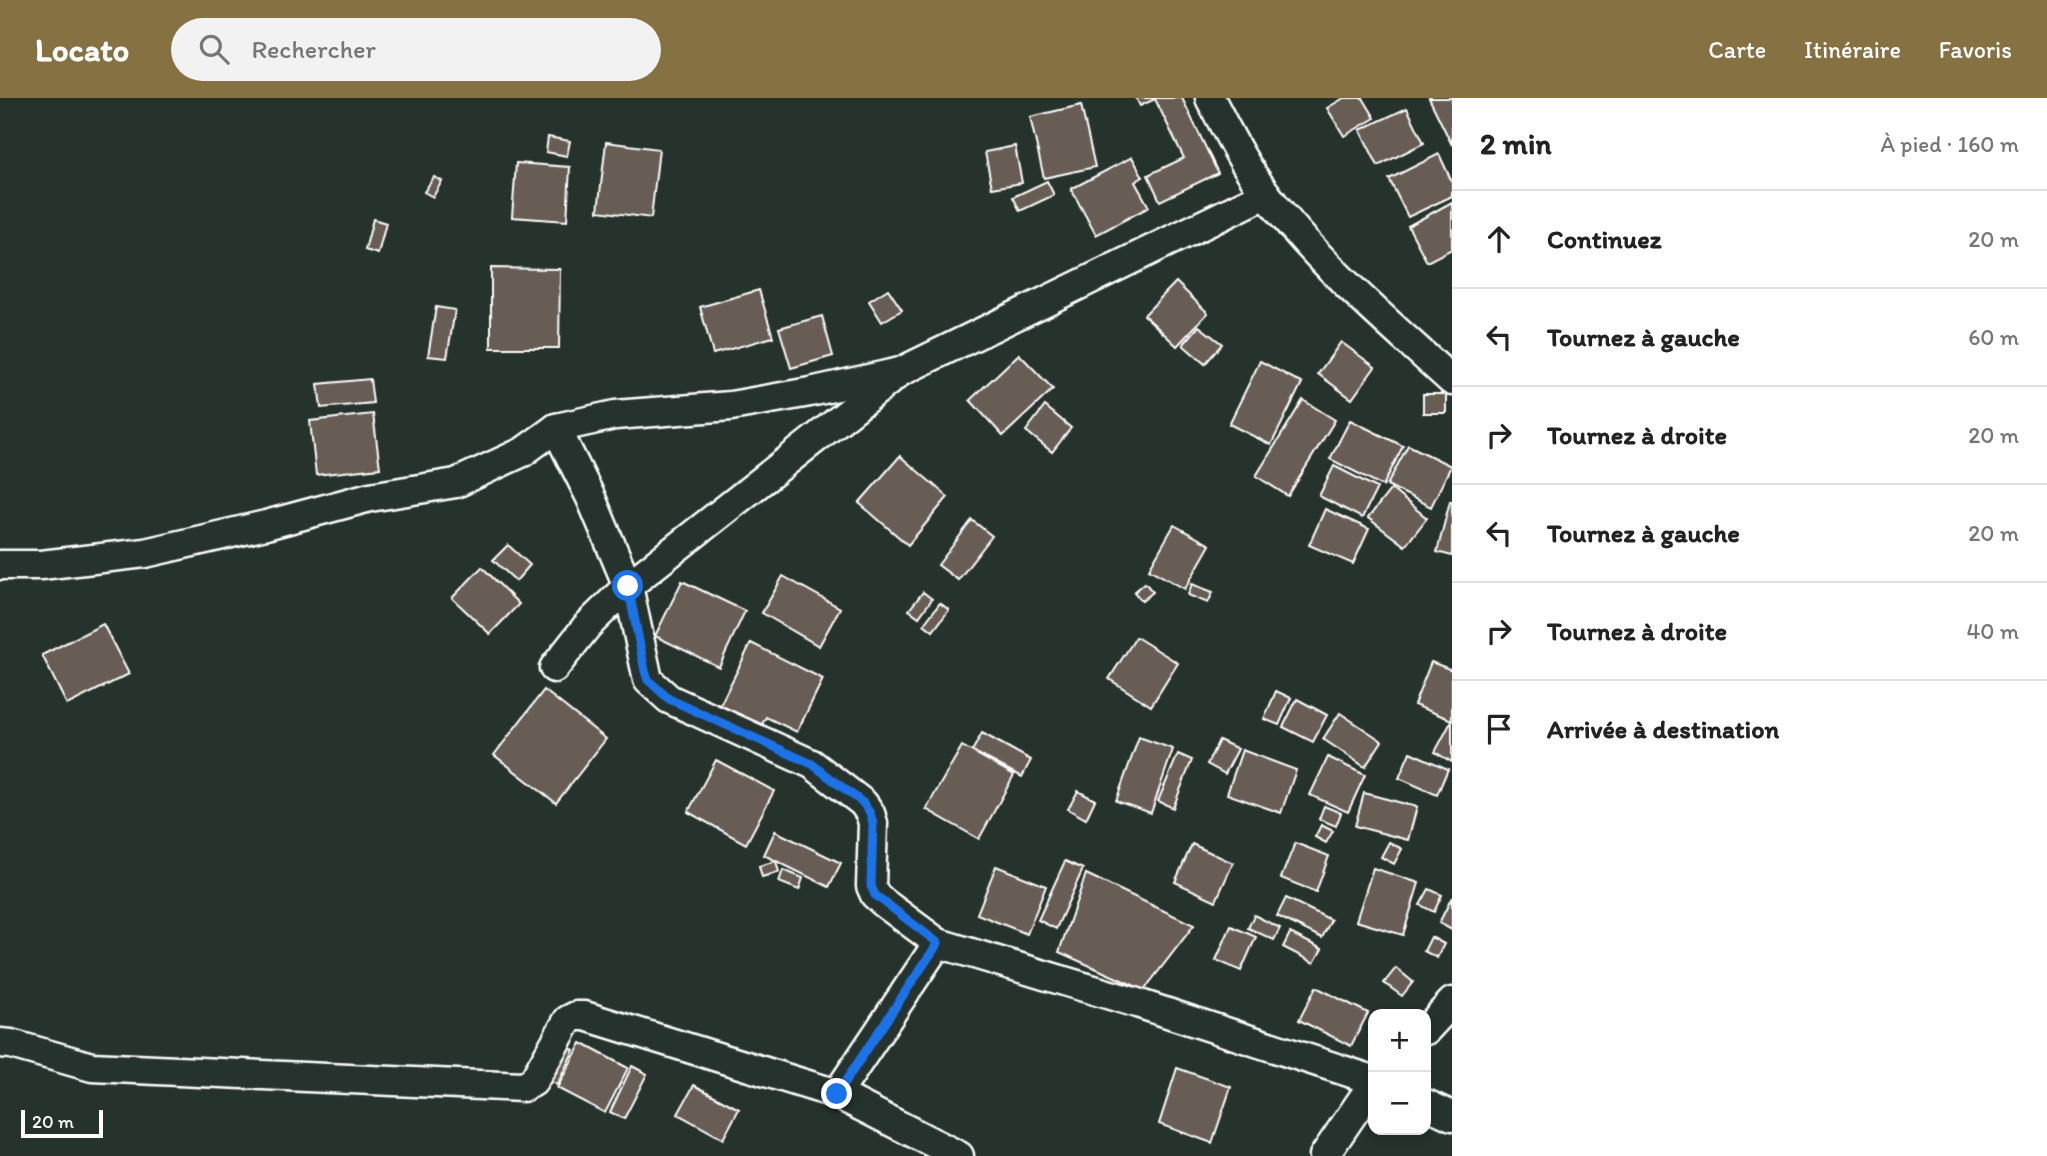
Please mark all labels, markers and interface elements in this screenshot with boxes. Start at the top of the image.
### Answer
search box [171,18,661,81]
text: Locato [35,30,129,69]
icon: search [195,30,233,68]
text: Rechercher [251,33,376,65]
text: Carte [1708,35,1766,64]
text: Itinéraire [1804,35,1901,64]
text: Favoris [1939,35,2012,64]
text: 2 min [1480,125,1551,162]
text: À pied · 160 m [1880,130,2019,158]
icon: ahead [1480,220,1518,258]
text: Continuez [1547,223,1662,255]
text: 20 m [1968,225,2019,253]
icon: left [1480,318,1518,356]
text: Tournez à gauche [1547,321,1740,353]
text: 60 m [1968,323,2019,351]
icon: right [1480,416,1518,454]
text: Tournez à droite [1547,419,1727,451]
text: 20 m [1968,421,2019,449]
icon: left [1480,514,1518,552]
text: Tournez à gauche [1547,517,1740,549]
text: 20 m [1968,519,2019,547]
route start [612,570,643,601]
icon: right [1480,612,1518,650]
text: Tournez à droite [1547,615,1727,647]
text: 40 m [1966,617,2019,645]
icon: arrive [1480,710,1518,748]
text: Arrivée à destination [1547,713,1779,745]
map controls [1368,1009,1431,1135]
button: + [1368,1009,1431,1072]
button: − [1368,1072,1431,1135]
route end [821,1078,852,1109]
scale bar [21,1107,103,1139]
text: 20 m [32,1110,74,1133]

